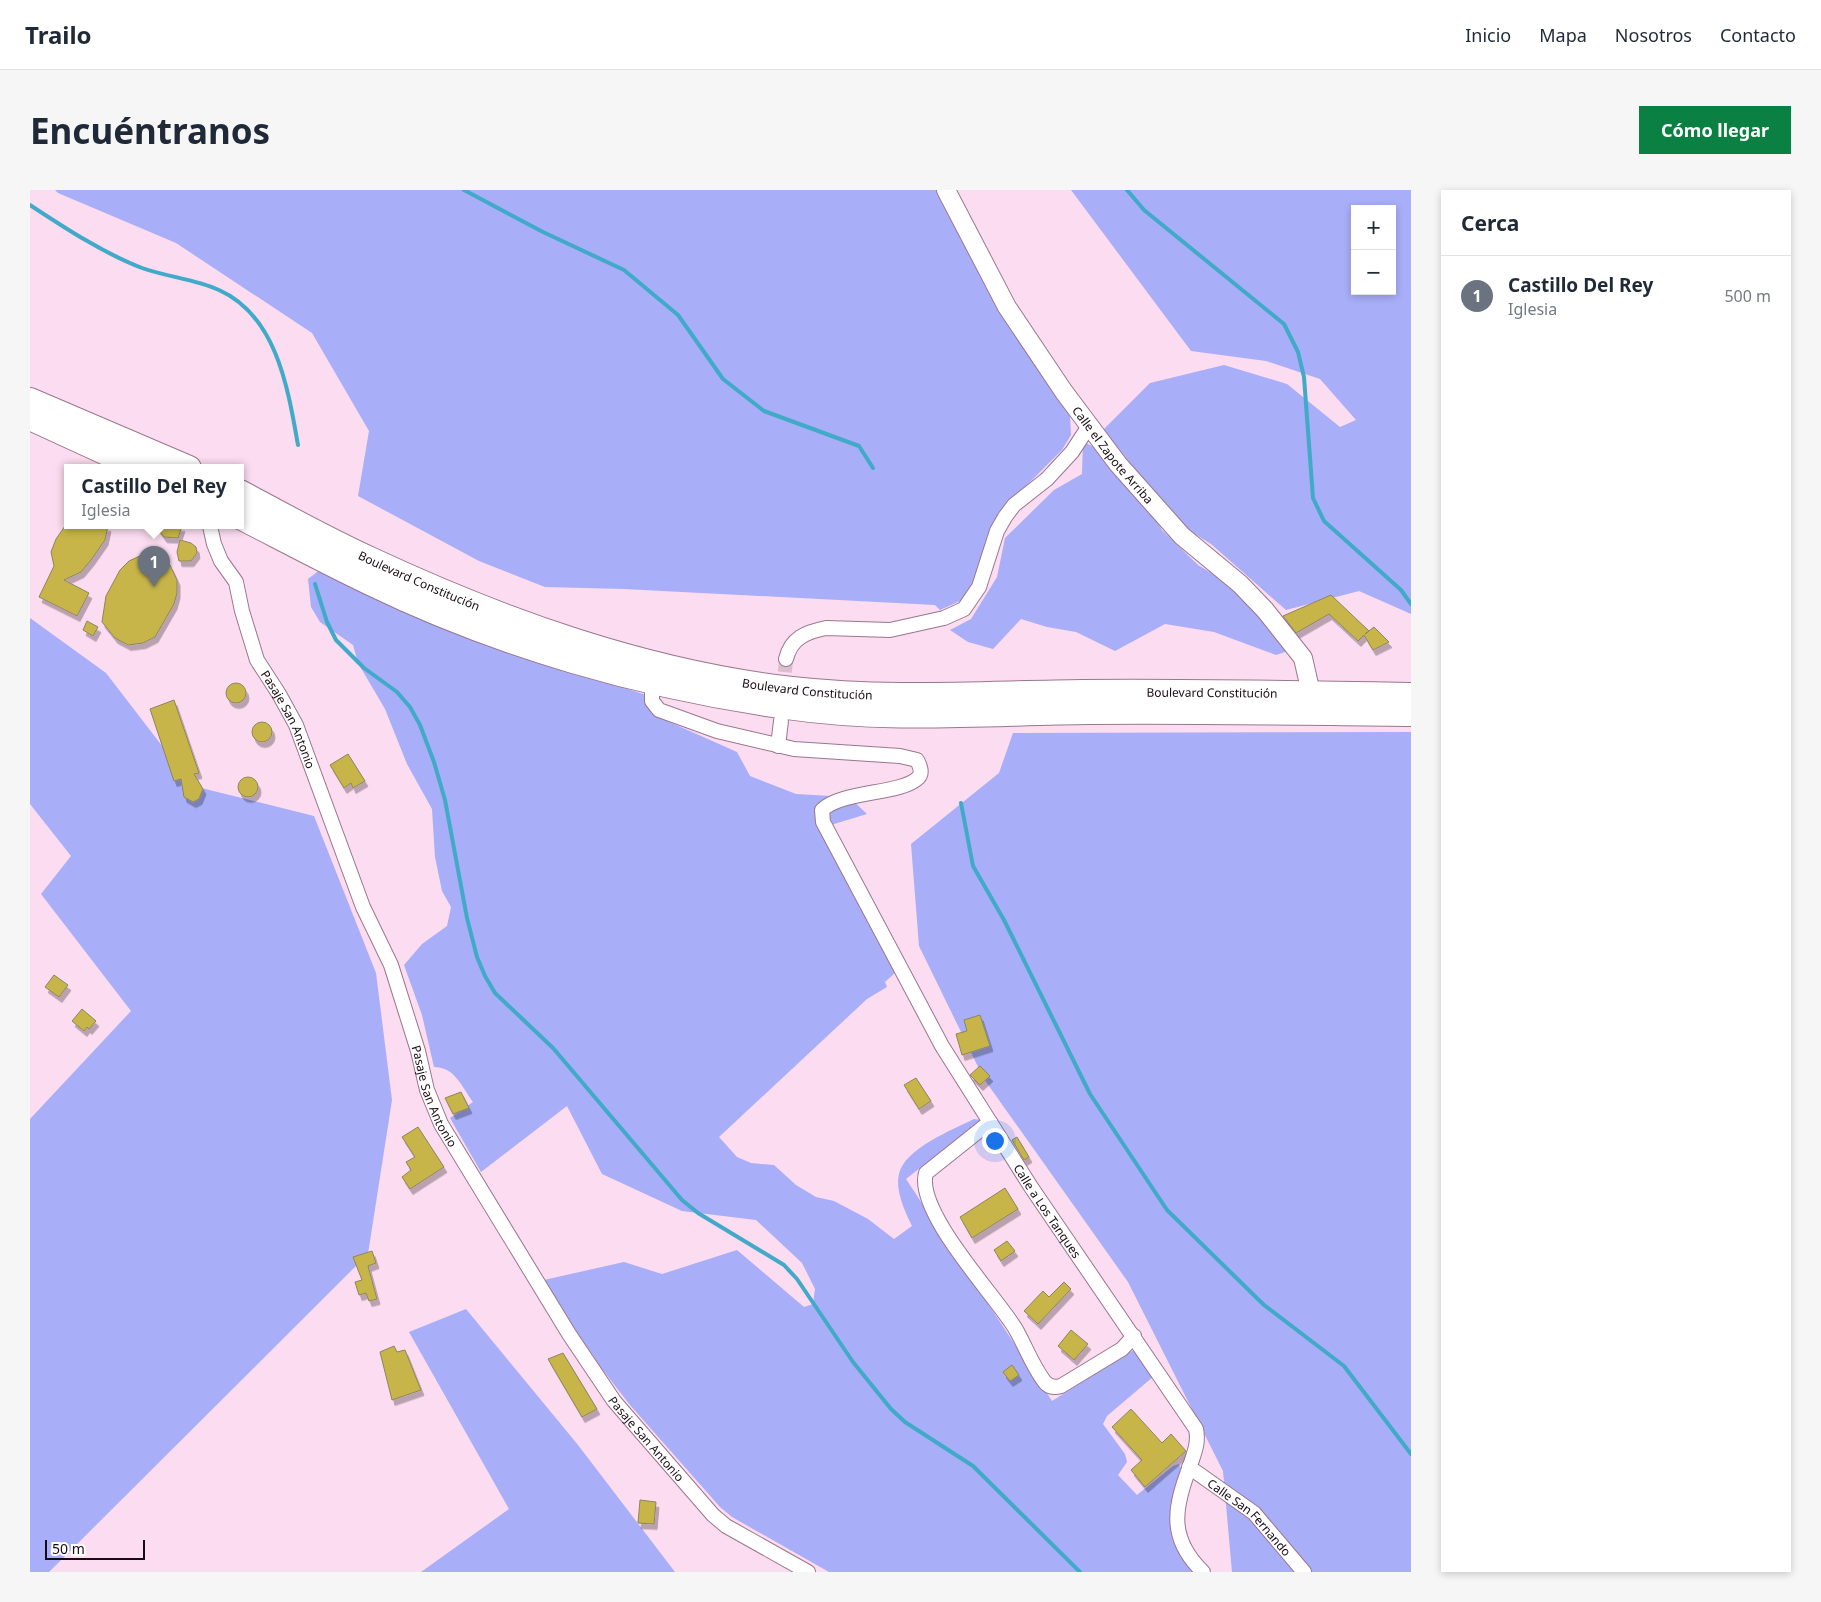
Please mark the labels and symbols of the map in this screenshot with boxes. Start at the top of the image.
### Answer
street label: Calle el Zapote Arriba [1069,402,1158,507]
pin: 1 [138,546,170,587]
street label: Boulevard Constitución [356,546,483,614]
street label: Pasaje San Antonio [257,667,320,771]
street label: Boulevard Constitución [741,674,873,703]
street label: Boulevard Constitución [1146,683,1278,701]
street label: Pasaje San Antonio [408,1043,461,1150]
your location [982,1128,1008,1154]
street label: Calle a Los Tanques [1010,1160,1085,1261]
street label: Pasaje San Antonio [605,1393,688,1485]
street label: Calle San Fernando [1204,1474,1295,1559]
scale bar [45,1537,145,1560]

